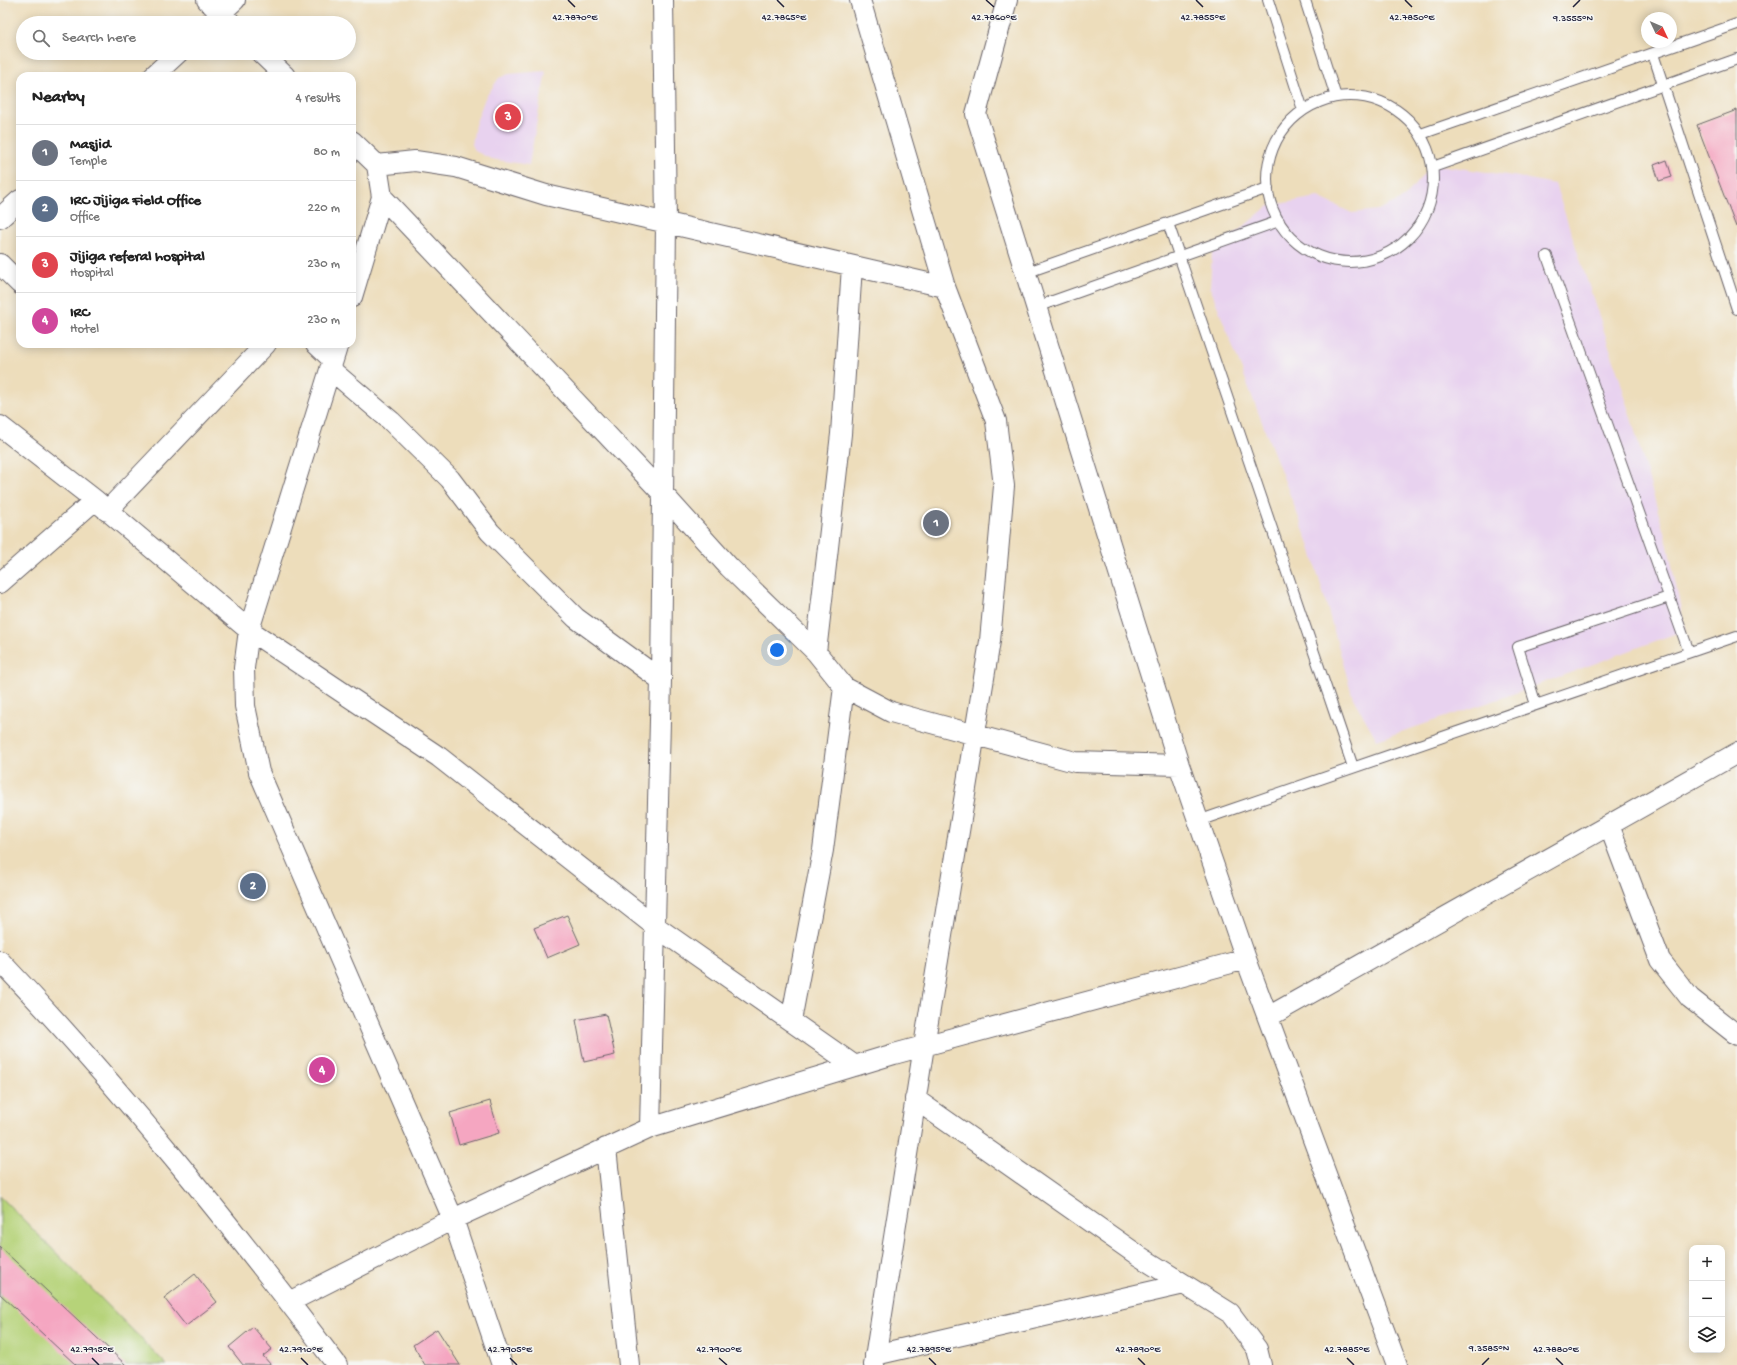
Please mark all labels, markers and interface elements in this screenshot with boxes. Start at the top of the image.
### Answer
text: 42.7870°E [552,12,598,24]
text: 42.7865°E [762,12,807,24]
text: 42.7860°E [972,12,1017,24]
text: 42.7855°E [1181,12,1226,24]
text: 42.7850°E [1389,12,1435,24]
north arrow [1641,12,1677,48]
text: 9.3555°N [1552,13,1594,25]
search box [16,16,356,60]
icon: search [30,27,52,49]
text: Search here [62,29,136,47]
text: Nearby [32,88,85,108]
text: 4 results [296,91,340,106]
pin: 3 [495,102,521,132]
text: Masjid [70,136,111,154]
text: 1 [42,145,48,160]
text: 80 m [313,145,340,160]
text: Temple [70,154,107,169]
text: IRC Jijiga Field Office [70,192,201,210]
text: 2 [42,201,48,216]
text: 220 m [308,201,340,216]
text: Office [70,210,100,225]
text: Jijiga referal hospital [70,248,205,266]
text: 3 [42,257,48,272]
text: 230 m [307,257,340,272]
text: Hospital [70,266,114,281]
text: IRC [70,304,90,322]
text: 4 [42,313,48,328]
text: 230 m [307,313,340,328]
text: Hotel [70,322,99,337]
pin: 1 [923,508,949,538]
your location [767,640,787,660]
pin: 2 [240,871,266,901]
pin: 4 [309,1055,335,1085]
map controls [1689,1245,1725,1353]
button: + [1689,1245,1725,1281]
button: − [1689,1281,1725,1317]
button: layers [1689,1317,1725,1353]
text: 9.3585°N [1468,1343,1510,1355]
text: 42.7915°E [70,1344,114,1356]
text: 42.7910°E [279,1344,323,1356]
text: 42.7905°E [488,1344,533,1356]
text: 42.7900°E [696,1344,742,1356]
text: 42.7895°E [907,1344,952,1356]
text: 42.7890°E [1116,1344,1161,1356]
text: 42.7885°E [1325,1344,1370,1356]
text: 42.7880°E [1533,1344,1579,1356]

